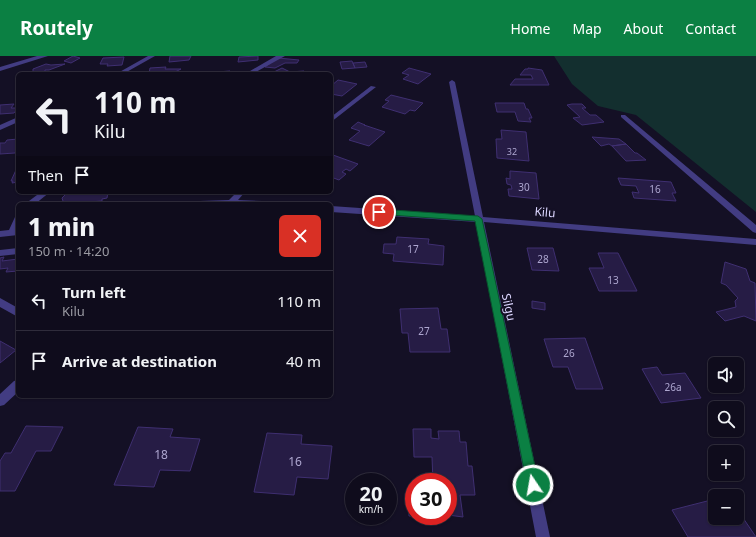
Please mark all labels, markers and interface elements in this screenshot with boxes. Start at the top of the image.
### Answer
text: Routely [20,15,93,41]
text: Home [511,19,550,38]
text: Map [572,19,602,38]
text: About [624,19,663,38]
text: Contact [685,19,736,38]
text: 110 m [94,83,177,121]
icon: left [28,88,80,140]
text: Kilu [94,119,126,143]
house number: 32 [507,145,517,158]
icon: arrive [71,164,93,186]
text: Then [28,165,63,185]
house number: 30 [518,180,530,194]
house number: 16 [649,182,661,196]
pin [362,195,396,229]
icon: arrive [368,201,390,223]
street label: Kilu [534,203,556,221]
text: 1 min [28,210,95,243]
button: close [279,215,321,257]
text: 150 m · 14:20 [28,242,109,260]
house number: 17 [407,242,419,256]
house number: 28 [537,252,549,266]
house number: 13 [607,273,619,287]
text: Turn left [62,282,126,302]
icon: left [28,290,50,312]
text: 110 m [277,291,321,311]
street label: Silgu [498,292,520,322]
text: Kilu [62,302,85,320]
house number: 27 [418,324,430,338]
house number: 26 [563,346,575,360]
icon: arrive [28,350,50,372]
text: Arrive at destination [62,351,217,371]
text: 40 m [286,351,321,371]
map controls [708,357,744,525]
button: sound [708,357,744,393]
house number: 26a [664,380,682,394]
button: search [708,401,744,437]
button: + [708,445,744,481]
house number: 18 [154,446,168,463]
house number: 16 [288,453,302,470]
position arrow [512,464,554,506]
speed limit sign: 30 [405,473,457,525]
text: 20 [360,480,382,507]
button: − [708,489,744,525]
text: km/h [359,502,383,516]

